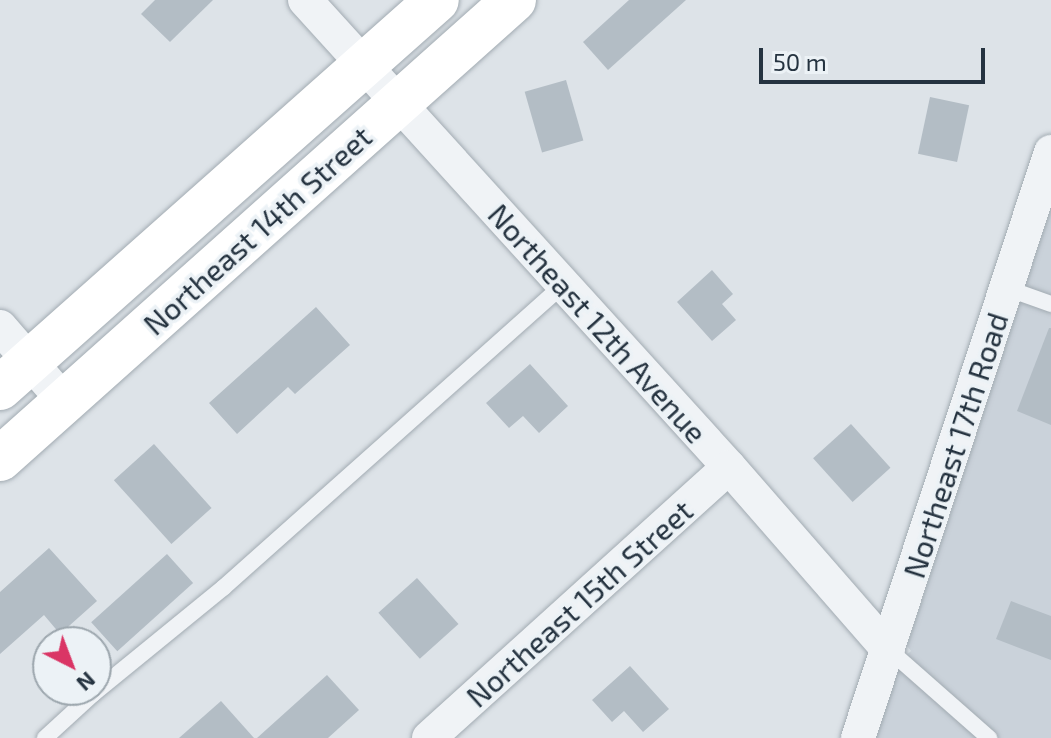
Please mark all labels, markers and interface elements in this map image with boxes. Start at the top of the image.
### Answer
scale bar [763,32,989,82]
text: 50 m [773,47,827,76]
street label: Northeast 14th Street [136,118,378,342]
street label: Northeast 12th Avenue [481,196,715,450]
street label: Northeast 17th Road [895,308,1015,582]
street label: Northeast 15th Street [458,492,700,714]
north arrow [32,626,112,706]
text: N [72,667,101,697]

